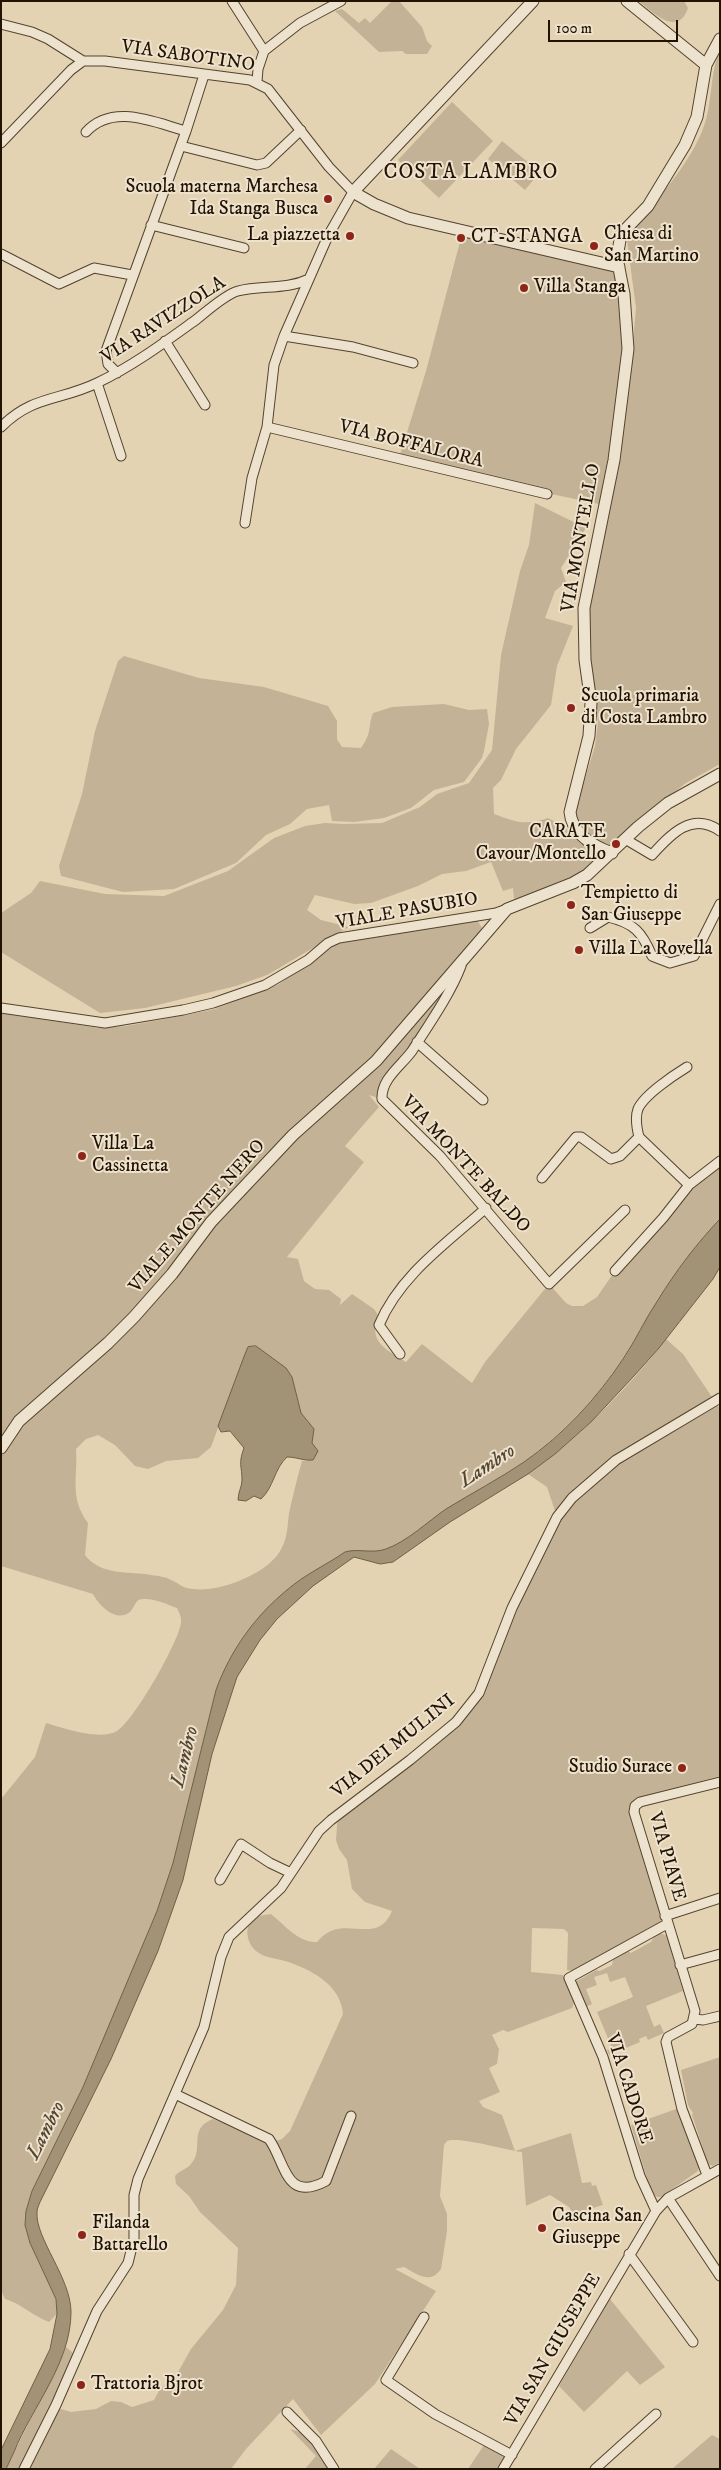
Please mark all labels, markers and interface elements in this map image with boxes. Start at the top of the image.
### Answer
scale bar [551,10,681,42]
text: 100 m [556,19,592,38]
street label: VIA SABOTINO [120,36,256,78]
district label: COSTA LAMBRO [382,161,560,187]
place label: Scuola materna Marchesa Ida Stanga Busca [125,177,318,221]
marker: Scuola materna Marchesa Ida Stanga Busca [322,193,334,205]
place label: Chiesa di San Martino [604,224,699,268]
place label: La piazzetta [247,225,340,247]
place label: CT-STANGA [471,227,582,249]
marker: La piazzetta [344,230,356,242]
marker: CT-STANGA [455,232,467,244]
marker: Chiesa di San Martino [588,240,600,252]
street label: VIA RAVIZZOLA [97,272,231,370]
place label: Villa Stanga [534,277,626,299]
marker: Villa Stanga [518,282,530,294]
street label: VIA BOFFALORA [336,416,486,474]
street label: VIA MONTELLO [558,462,606,614]
place label: Scuola primaria di Costa Lambro [581,686,707,730]
marker: Scuola primaria di Costa Lambro [565,702,577,714]
place label: CARATE Cavour/Montello [476,822,606,866]
marker: CARATE Cavour/Montello [610,838,622,850]
place label: Tempietto di San Giuseppe [581,883,681,927]
street label: VIALE PASUBIO [334,888,480,936]
marker: Tempietto di San Giuseppe [565,899,577,911]
place label: Villa La Rovella [589,939,713,961]
marker: Villa La Rovella [573,944,585,956]
street label: VIA MONTE BALDO [395,1092,535,1238]
place label: Villa La Cassinetta [92,1134,168,1178]
street label: VIALE MONTE NERO [125,1136,271,1298]
marker: Villa La Cassinetta [76,1150,88,1162]
water label: Lambro [456,1440,520,1494]
street label: VIA DEI MULINI [328,1690,460,1804]
water label: Lambro [167,1724,205,1790]
place label: Studio Surace [569,1757,672,1779]
marker: Studio Surace [676,1762,688,1774]
street label: VIA PIAVE [642,1810,690,1904]
street label: VIA CADORE [599,2031,657,2147]
water label: Lambro [22,2098,72,2164]
place label: Cascina San Giuseppe [552,2206,642,2250]
place label: Filanda Battarello [92,2213,168,2257]
marker: Cascina San Giuseppe [536,2222,548,2234]
marker: Filanda Battarello [76,2229,88,2241]
street label: VIA SAN GIUSEPPE [501,2270,607,2430]
place label: Trattoria Bjrot [91,2374,203,2396]
marker: Trattoria Bjrot [75,2379,87,2391]

